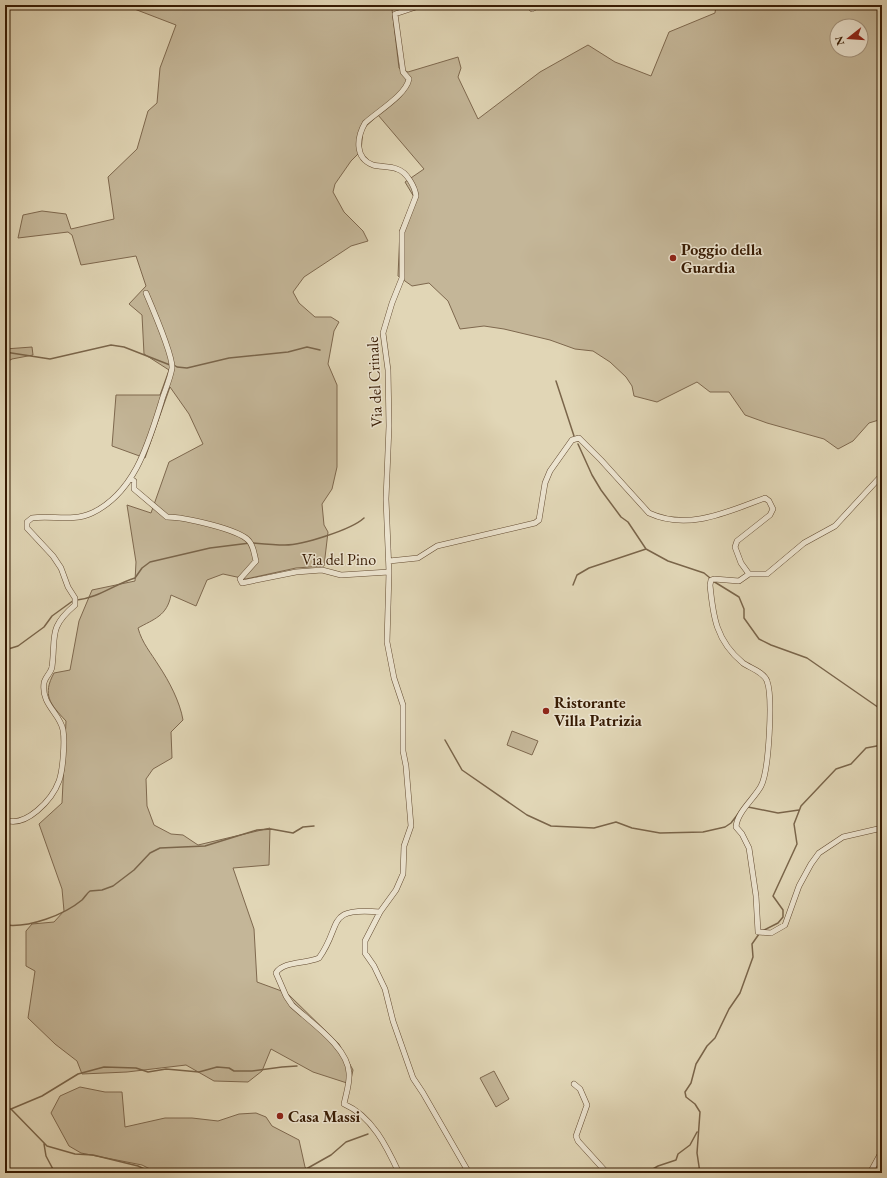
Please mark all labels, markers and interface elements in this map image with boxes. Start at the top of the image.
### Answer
north arrow [829,18,869,58]
text: N [831,35,847,47]
place label: Poggio della Guardia [681,239,763,278]
marker: Poggio della Guardia [668,253,678,263]
street label: Via del Crinale [362,336,387,428]
street label: Via del Pino [302,549,376,570]
place label: Ristorante Villa Patrizia [554,692,643,731]
marker: Ristorante Villa Patrizia [541,706,551,716]
place label: Casa Massi [288,1106,361,1127]
marker: Casa Massi [275,1111,285,1121]

